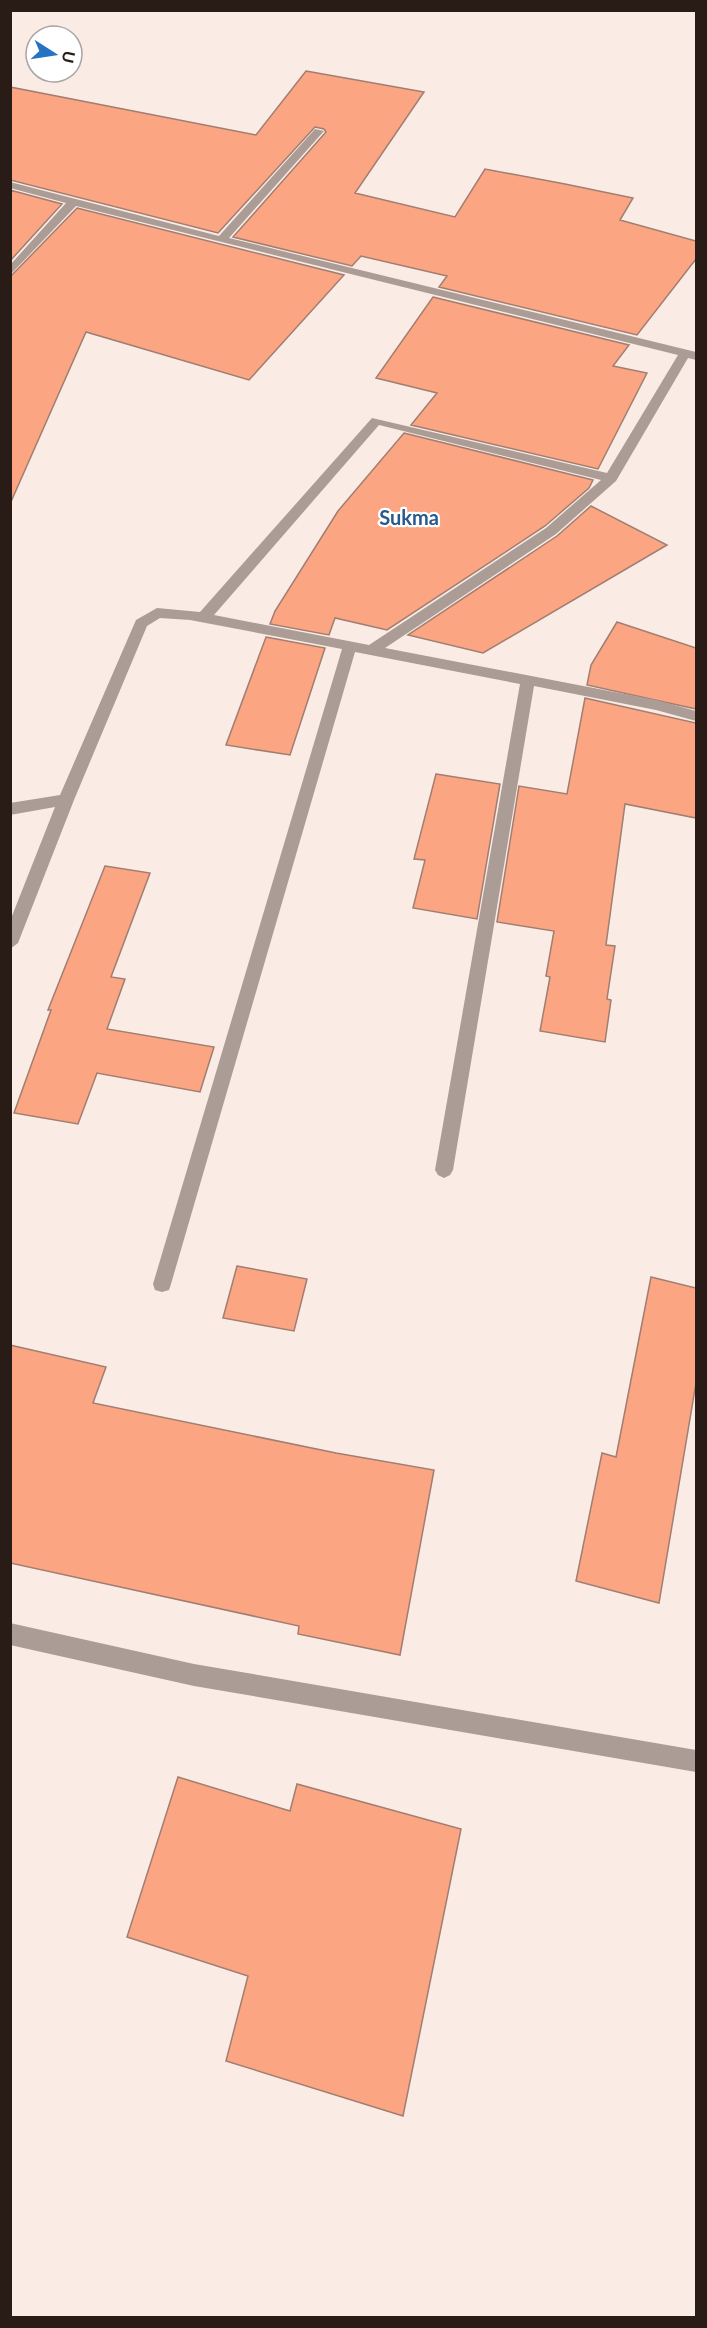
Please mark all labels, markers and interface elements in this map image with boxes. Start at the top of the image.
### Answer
north arrow [24,24,84,84]
text: U [59,49,80,65]
district label: Sukma [379,505,439,529]

